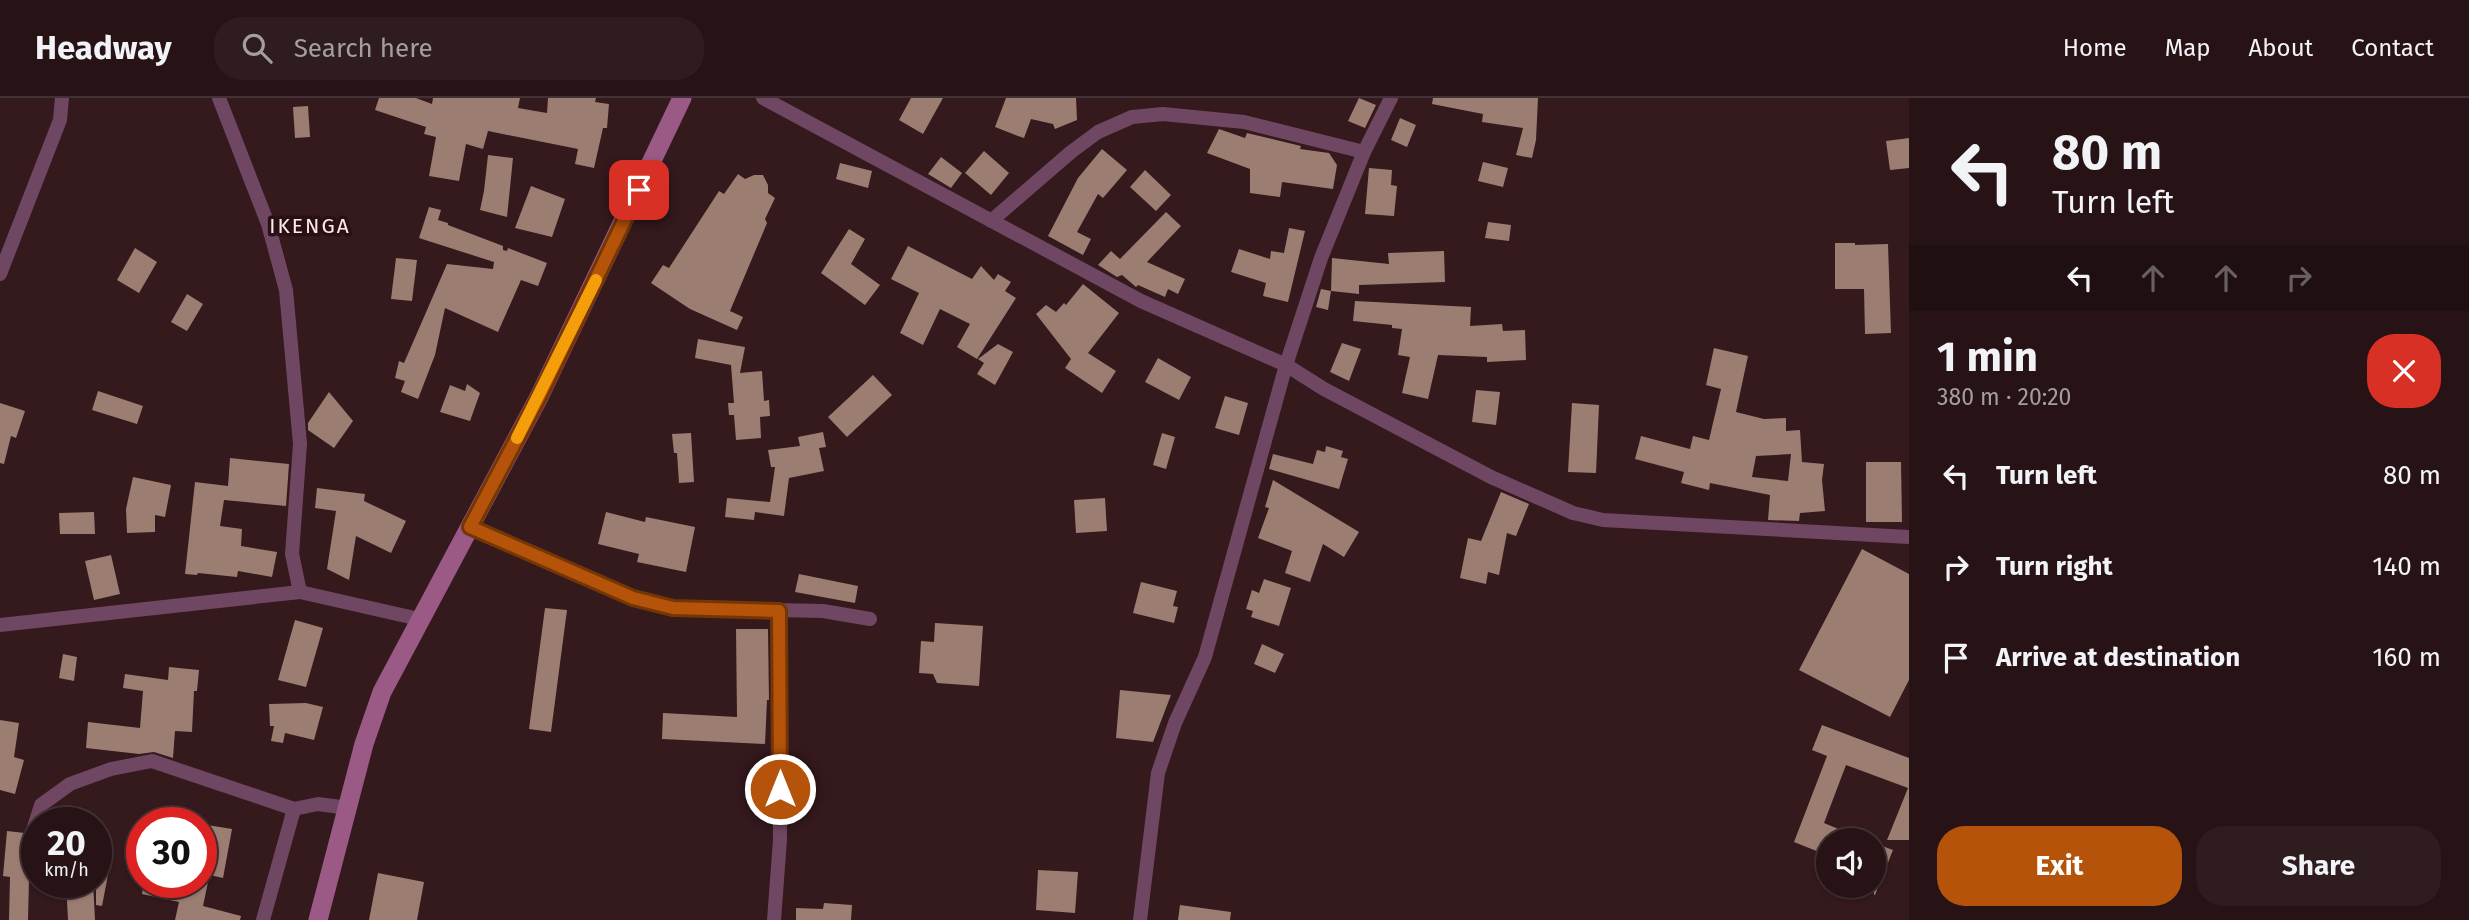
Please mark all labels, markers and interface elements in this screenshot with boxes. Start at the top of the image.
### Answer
search box [214,17,704,80]
text: Headway [35,28,172,68]
icon: search [238,29,276,67]
text: Search here [294,33,433,64]
text: Home [2063,34,2127,62]
text: Map [2165,34,2211,62]
text: About [2249,34,2313,62]
text: Contact [2351,34,2434,62]
text: 80 m [2052,123,2162,182]
icon: left [1937,126,2028,217]
pin [609,160,669,220]
icon: arrive [620,171,658,209]
text: Turn left [2052,183,2174,221]
district label: IKENGA [269,213,351,239]
icon: left [2061,259,2099,297]
icon: ahead [2134,259,2172,297]
icon: ahead [2207,259,2245,297]
icon: right [2280,259,2318,297]
text: 1 min [1937,332,2038,382]
button: close [2367,334,2441,408]
text: 380 m · 20:20 [1937,383,2071,411]
icon: left [1937,457,1975,495]
text: Turn left [1996,460,2097,491]
text: 80 m [2383,460,2441,491]
icon: right [1937,548,1975,586]
text: Turn right [1996,551,2113,582]
text: 140 m [2372,551,2441,582]
icon: arrive [1937,639,1975,677]
text: Arrive at destination [1996,642,2240,673]
text: 160 m [2372,642,2441,673]
position arrow [743,752,817,826]
speed limit sign: 30 [126,807,217,898]
text: 20 [47,822,86,864]
button: Exit [1937,826,2182,906]
button: Share [2196,826,2441,906]
map controls [1816,828,1886,898]
button: sound [1816,828,1886,898]
text: km/h [44,859,89,881]

